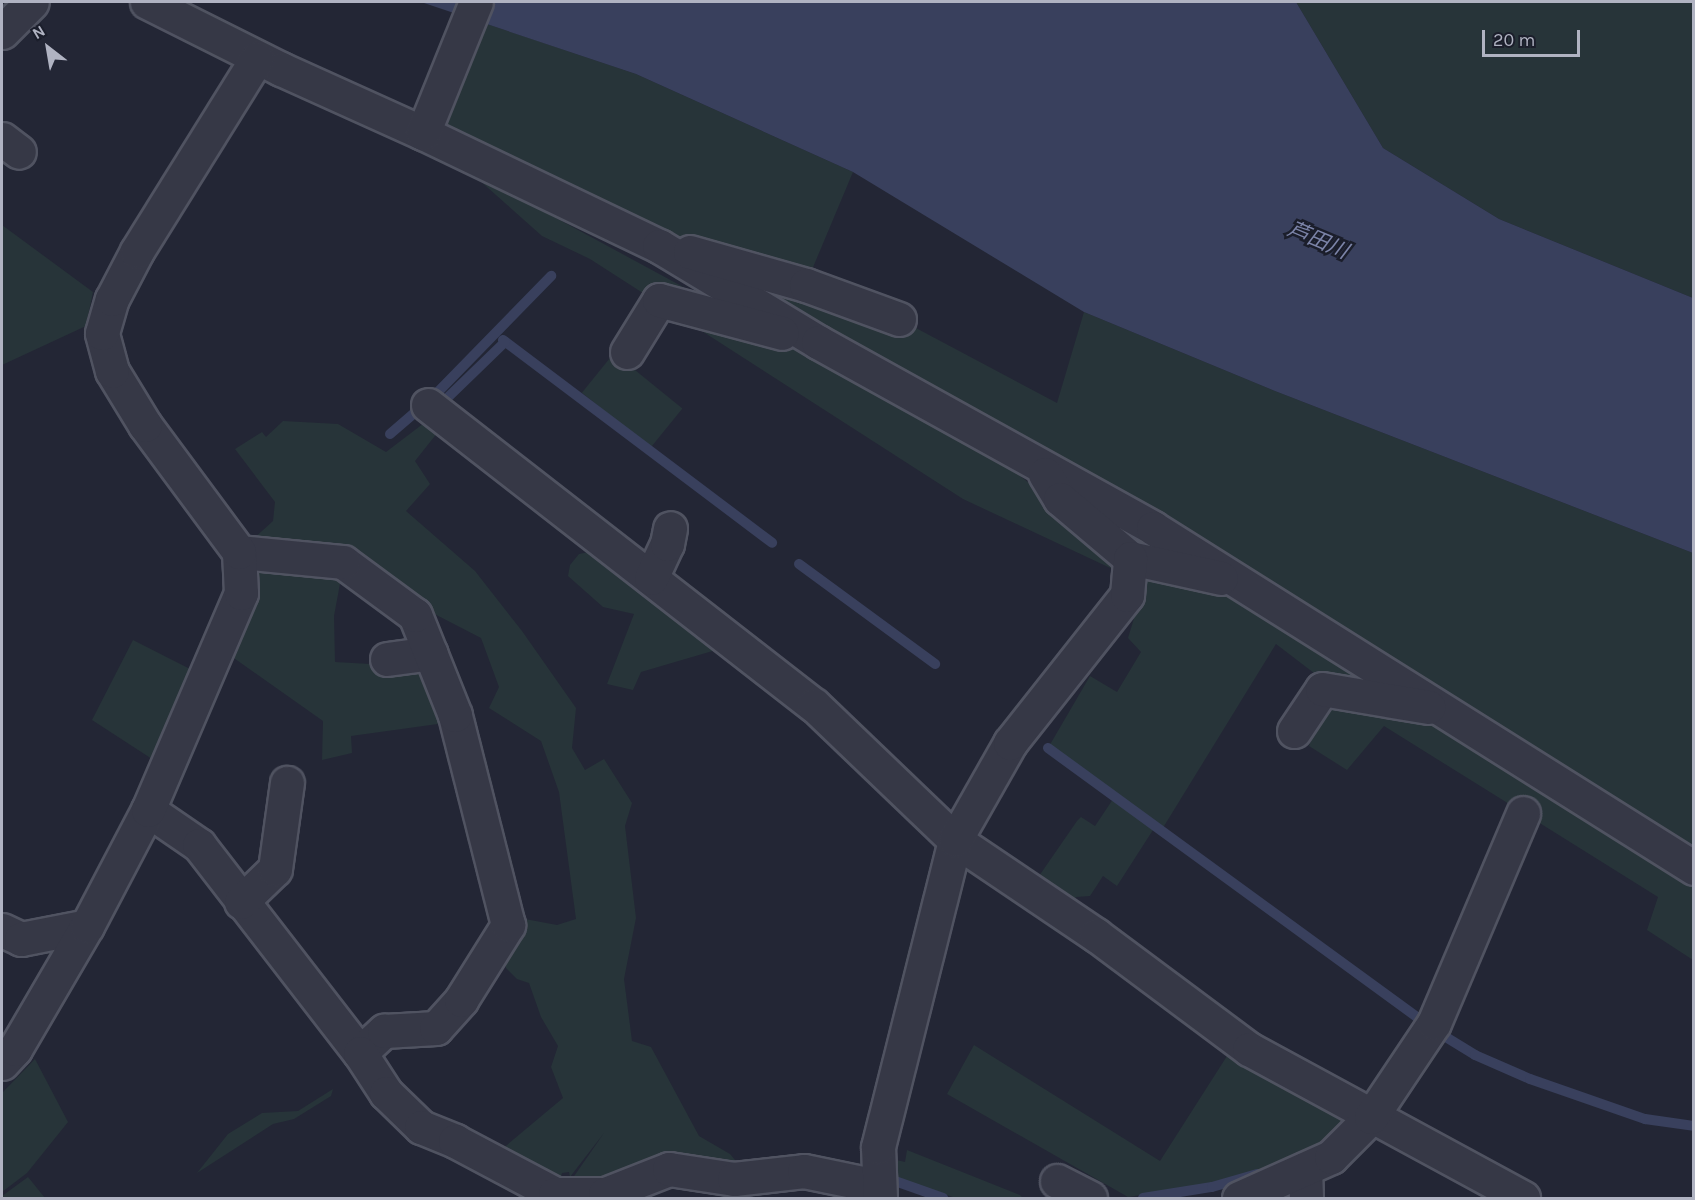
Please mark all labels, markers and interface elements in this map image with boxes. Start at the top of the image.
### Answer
north arrow [18,18,78,78]
scale bar [1485,18,1582,56]
text: N [29,21,48,43]
text: 20 m [1493,29,1535,51]
water label: 芦田川 [1284,216,1352,264]

